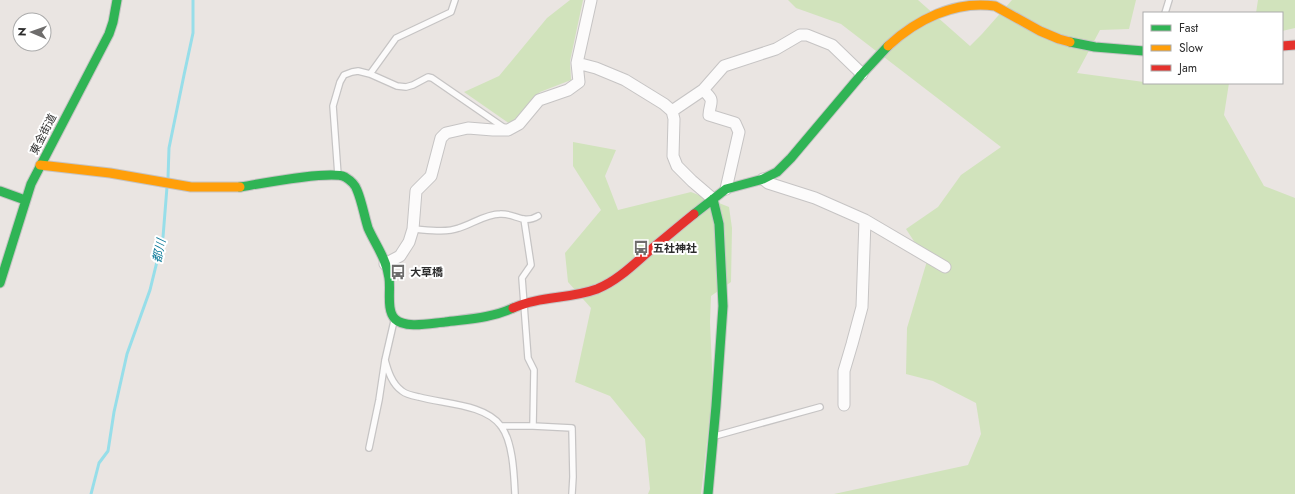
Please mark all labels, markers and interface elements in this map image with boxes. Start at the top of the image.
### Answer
north arrow [12,12,52,52]
legend [1143,12,1283,84]
text: Fast [1179,19,1198,37]
text: N [14,27,30,36]
text: Slow [1179,39,1204,57]
text: Jam [1177,59,1197,77]
street label: 東金街道 [26,111,60,157]
water label: 都川 [148,235,171,265]
bus stop icon: 五社神社 [632,239,650,257]
place label: 五社神社 [653,240,697,256]
bus stop icon: 大草橋 [389,263,407,281]
place label: 大草橋 [410,264,443,280]

